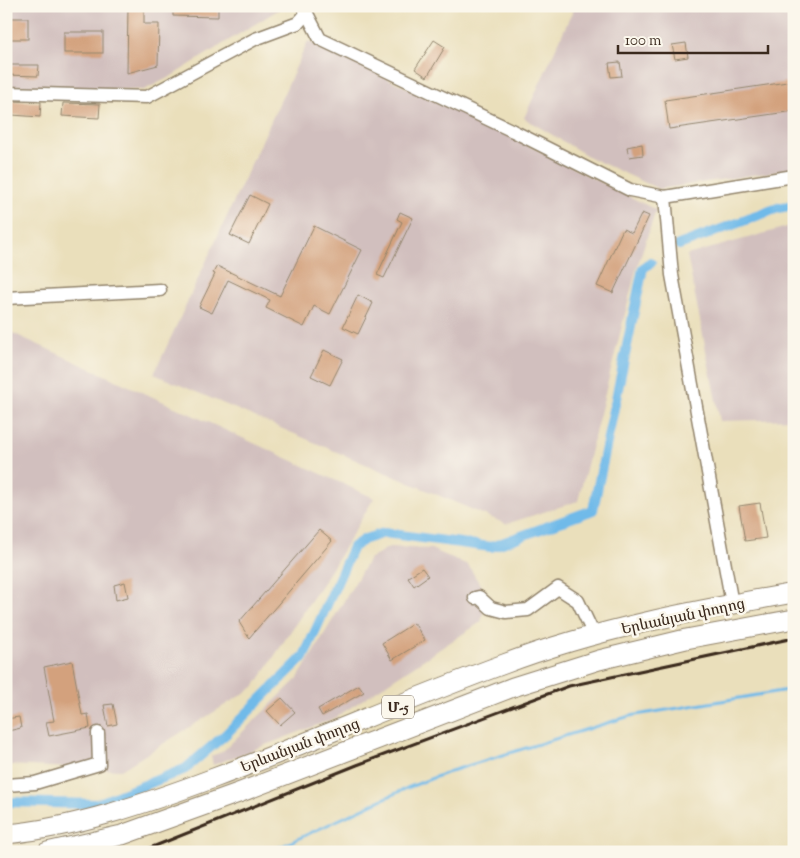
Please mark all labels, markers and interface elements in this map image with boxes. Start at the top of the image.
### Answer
scale bar [618,22,768,54]
text: 100 m [625,31,662,52]
street label: Երևանյան փողոց [620,594,747,641]
road number: Մ-5 [382,696,414,719]
street label: Երևանյան փողոց [238,714,363,779]

